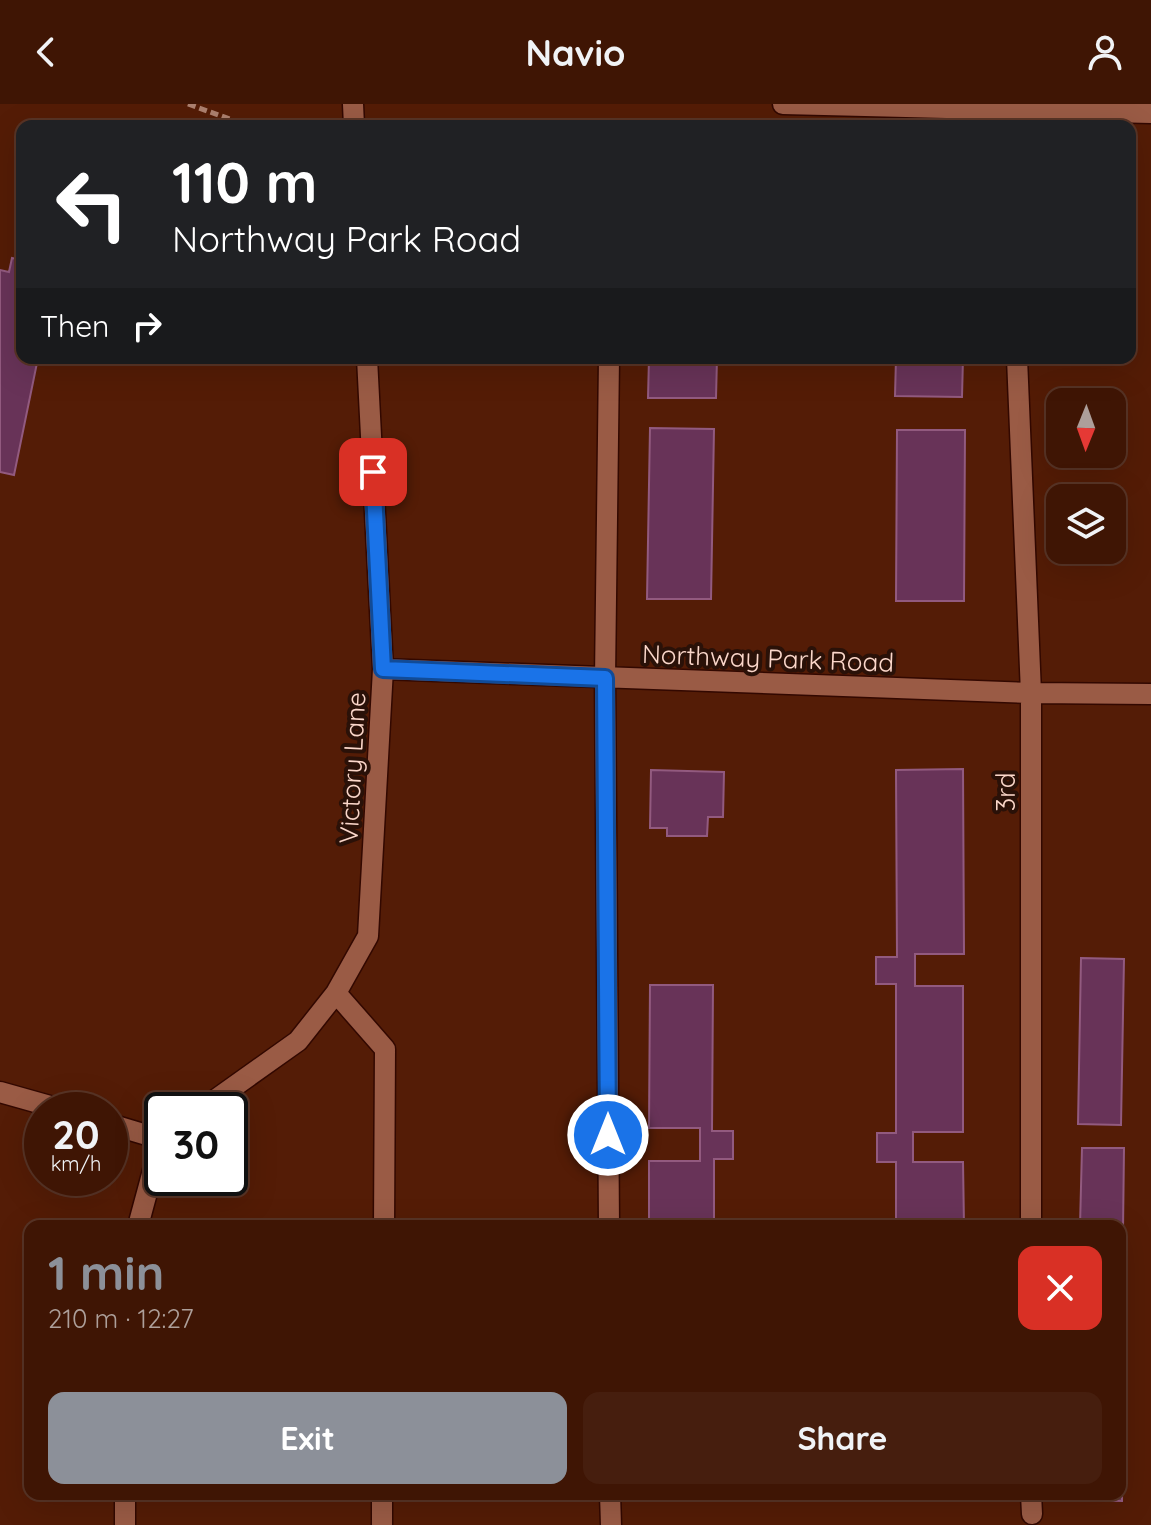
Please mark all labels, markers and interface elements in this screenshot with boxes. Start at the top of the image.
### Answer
icon: back [24,30,68,74]
text: Navio [526,30,625,75]
icon: person [1083,30,1127,74]
text: 110 m [172,147,317,217]
icon: left [40,152,144,256]
text: Northway Park Road [172,216,521,261]
icon: right [125,304,169,348]
text: Then [40,307,109,345]
north arrow [1046,388,1126,468]
map controls [1046,388,1126,564]
pin [339,438,407,506]
icon: arrive [351,450,395,494]
button: layers [1046,484,1126,564]
street label: Northway Park Road [641,637,895,679]
street label: Victory Lane [332,691,372,845]
street label: 3rd [989,773,1022,811]
speed limit sign: 30 [144,1092,248,1196]
position arrow [566,1093,650,1177]
text: 20 [52,1109,100,1159]
text: km/h [51,1151,101,1176]
text: 1 min [48,1242,164,1302]
button: close [1018,1246,1102,1330]
text: 210 m · 12:27 [48,1302,194,1335]
button: Exit [48,1392,567,1484]
button: Share [583,1392,1102,1484]

